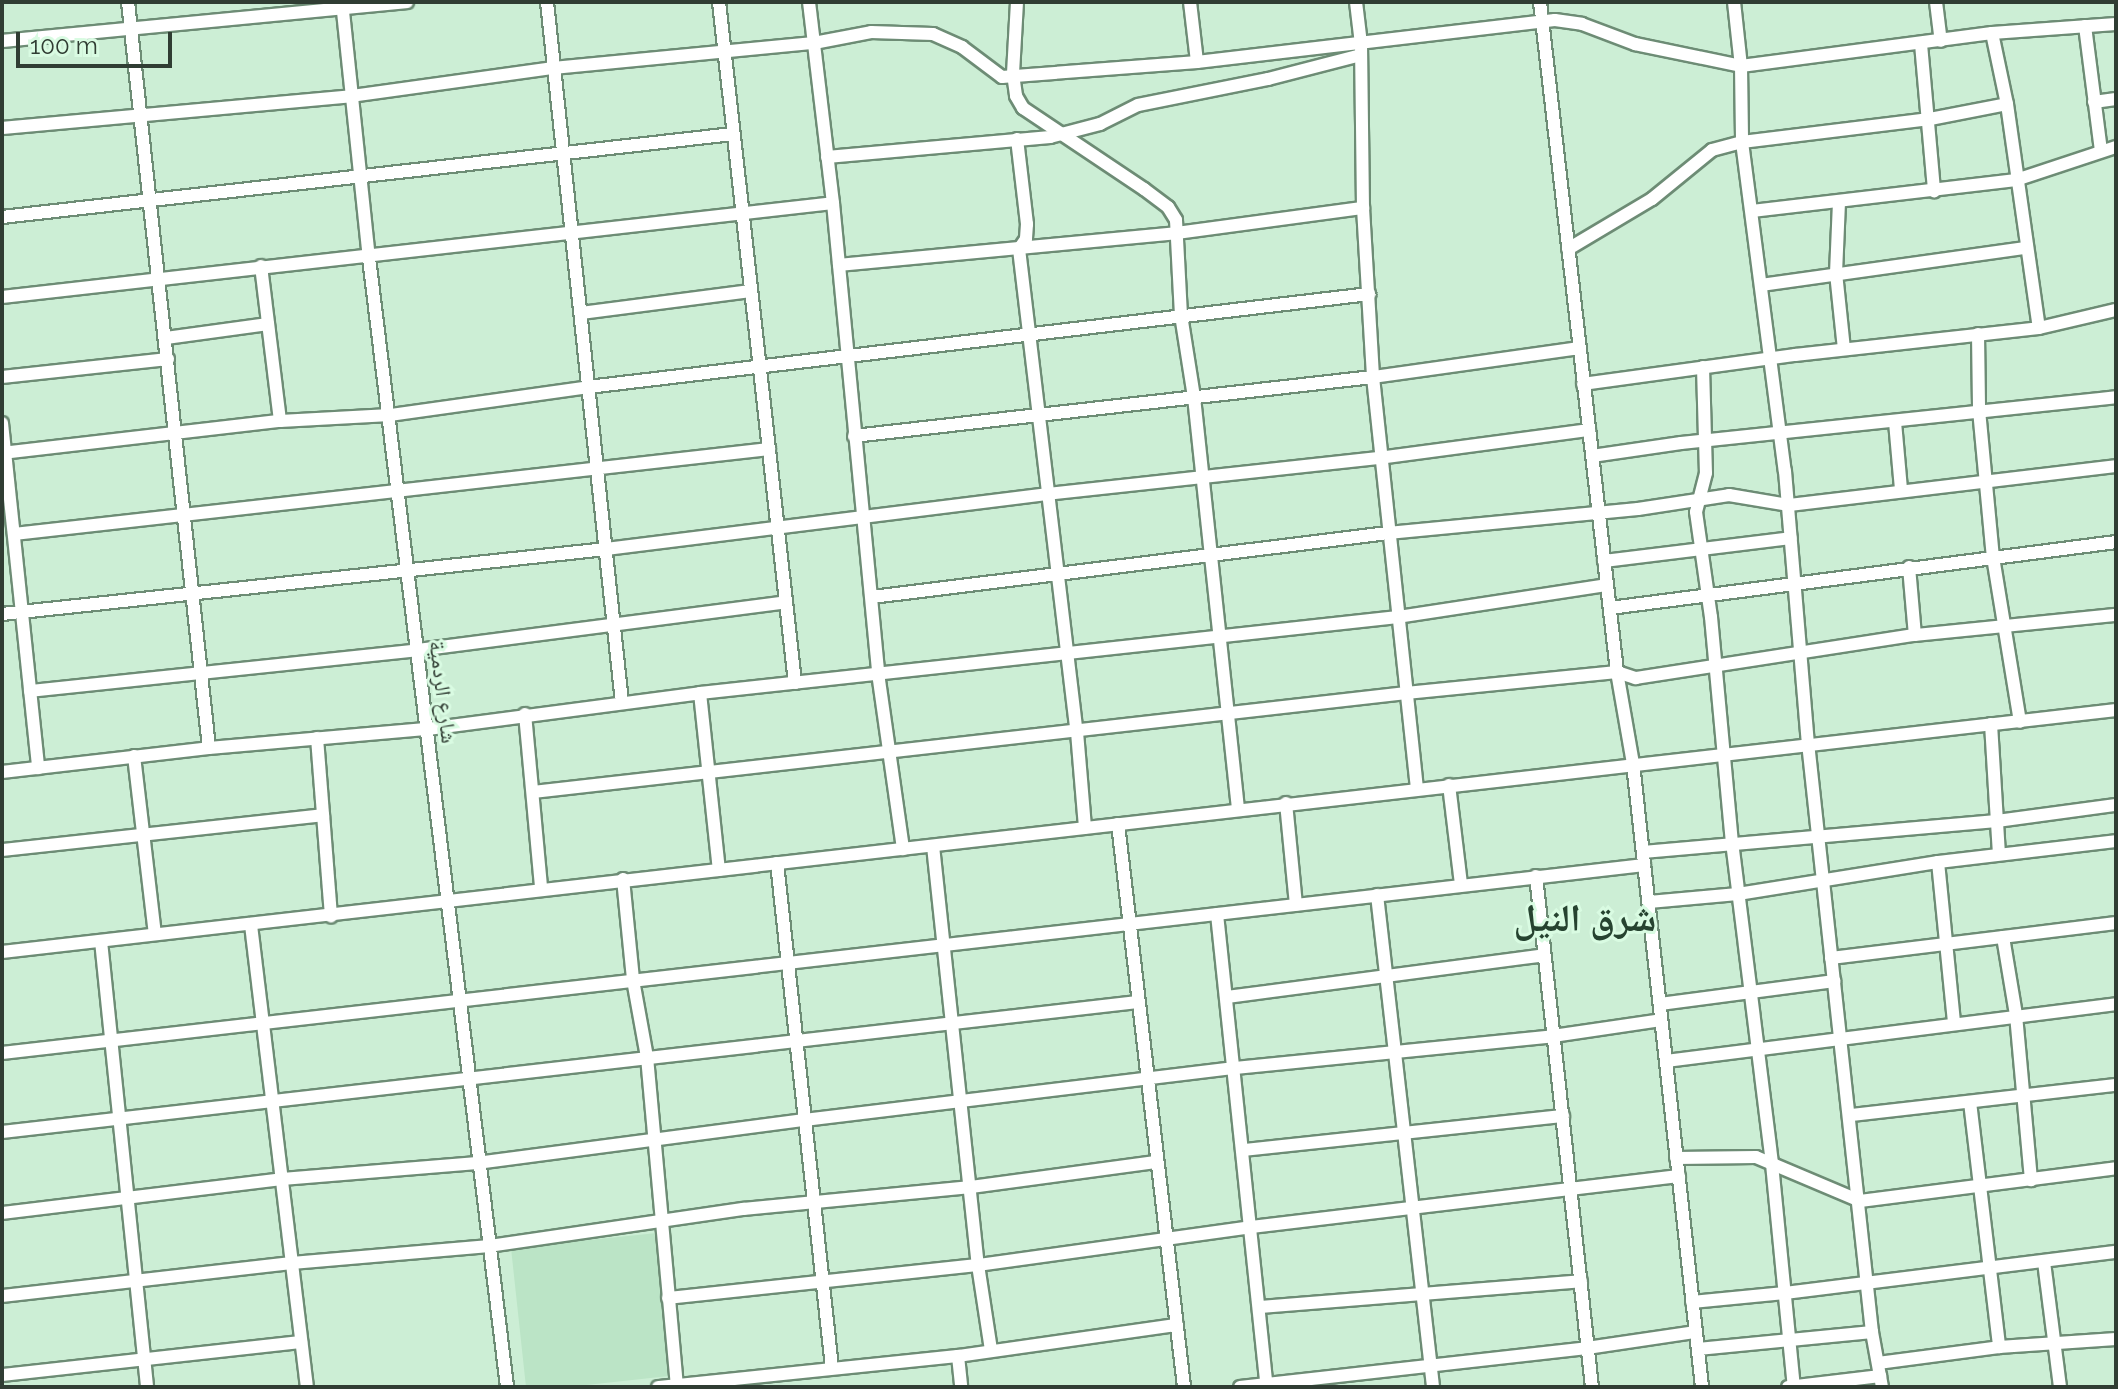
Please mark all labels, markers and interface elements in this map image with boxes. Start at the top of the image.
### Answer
scale bar [20,16,176,66]
text: 100 m [30,31,98,60]
street label: شارع الردمية [424,639,462,745]
district label: شرق النيل [1514,895,1656,941]

